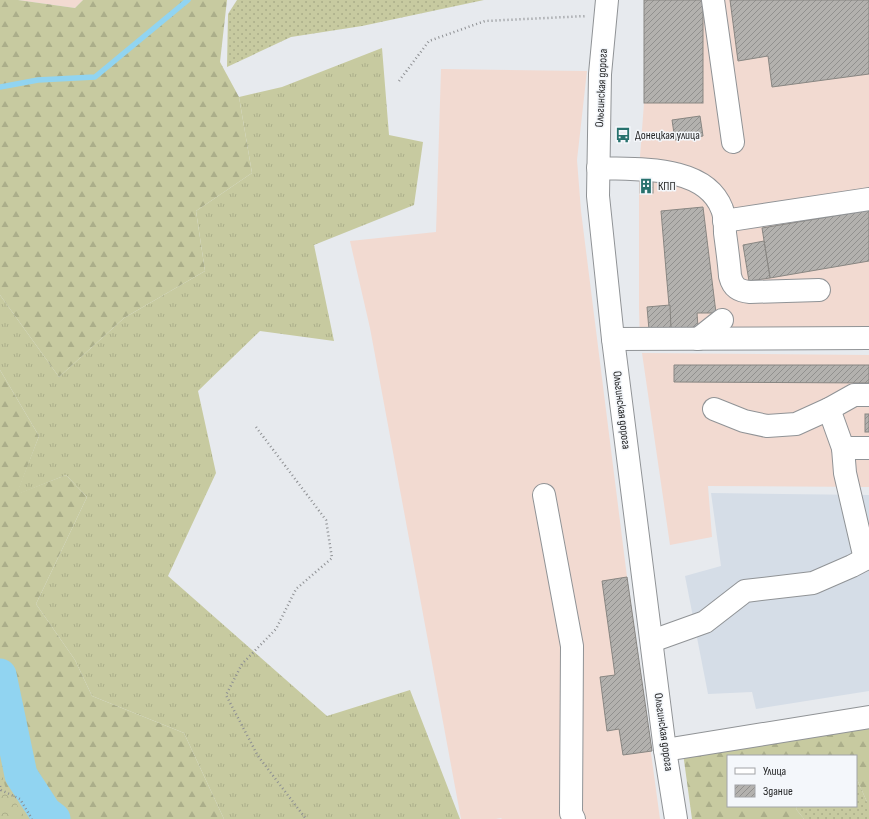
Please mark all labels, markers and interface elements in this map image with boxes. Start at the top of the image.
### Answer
street label: Ольгинская дорога [592,48,611,128]
bus stop icon: Донецкая улица [614,126,632,144]
place label: Донецкая улица [635,128,700,143]
building icon: КПП [637,177,655,195]
place label: КПП [658,179,676,194]
street label: Ольгинская дорога [609,370,634,450]
street label: Ольгинская дорога [651,692,676,772]
legend [727,755,857,807]
text: Улица [763,764,787,779]
text: Здание [763,784,793,799]

